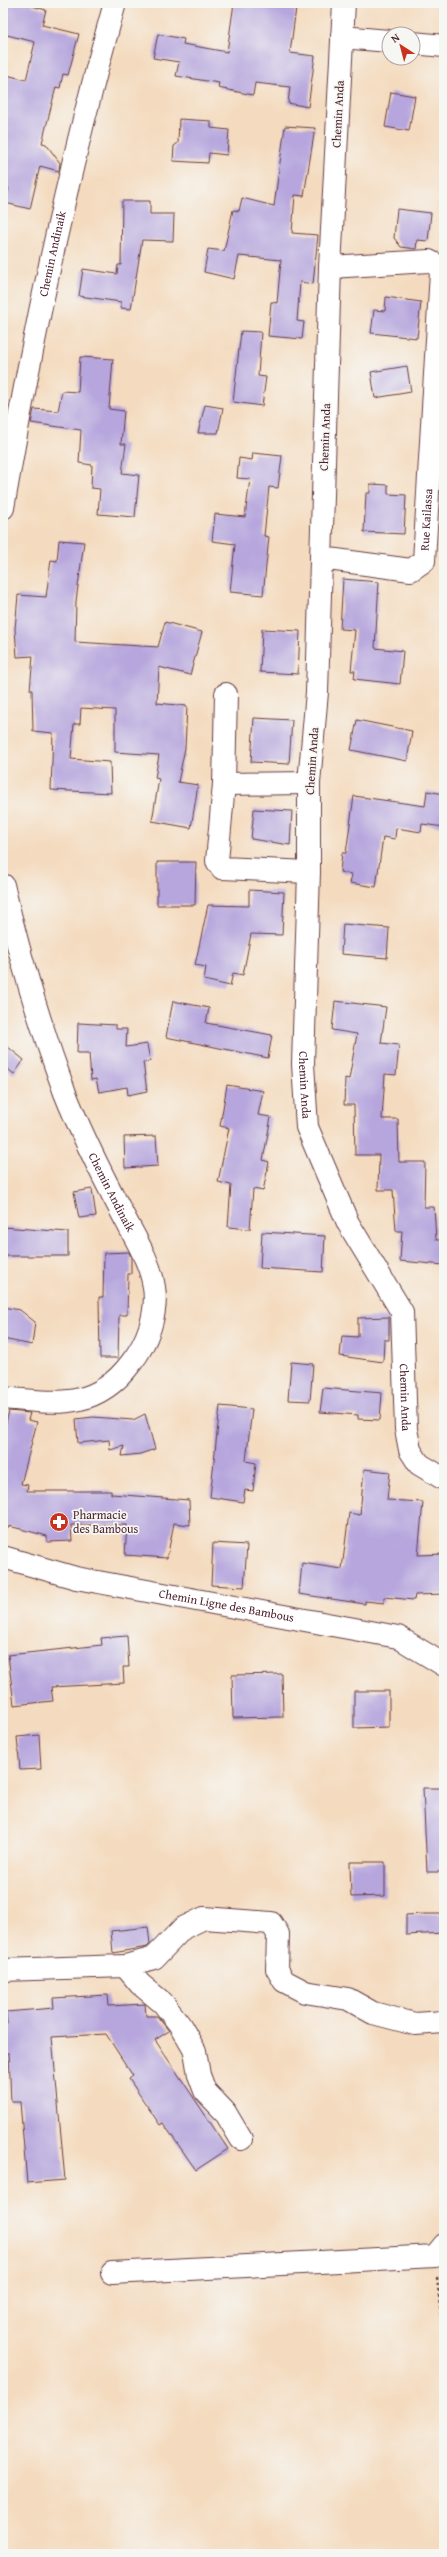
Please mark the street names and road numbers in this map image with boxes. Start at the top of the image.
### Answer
street label: Chemin Anda [327,79,348,148]
street label: Chemin Andinaik [34,208,70,298]
street label: Chemin Anda [315,403,334,471]
street label: Rue Kailassa [416,488,436,551]
street label: Chemin Anda [301,726,322,795]
street label: Chemin Anda [295,1051,315,1120]
street label: Chemin Andinaik [85,1150,140,1235]
street label: Chemin Anda [396,1363,415,1432]
street label: Chemin Ligne des Bambous [158,1584,296,1626]

